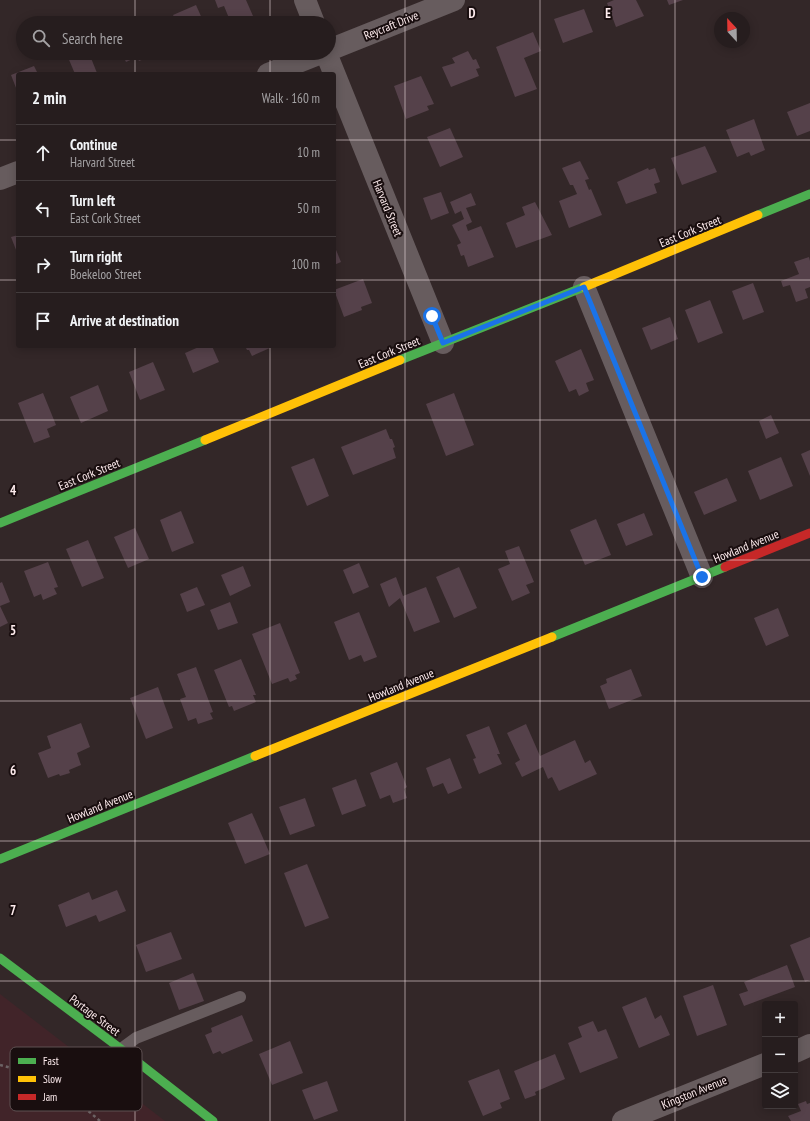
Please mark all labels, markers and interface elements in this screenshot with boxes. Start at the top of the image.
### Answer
text: D [469,5,476,22]
text: E [605,5,611,22]
street label: Reycraft Drive [362,7,421,43]
north arrow [714,12,750,48]
search box [16,16,336,60]
icon: search [30,27,52,49]
text: Search here [62,29,123,48]
text: 2 min [32,87,66,109]
text: Walk · 160 m [262,90,320,107]
text: Continue [70,135,117,154]
icon: ahead [32,142,54,164]
text: 10 m [297,144,320,161]
text: Harvard Street [70,154,135,171]
street label: Harvard Street [370,177,406,239]
text: Turn left [70,191,115,210]
icon: left [32,198,54,220]
text: 50 m [297,200,320,217]
text: East Cork Street [70,210,141,227]
street label: East Cork Street [657,212,724,250]
text: Turn right [70,247,122,266]
icon: right [32,254,54,276]
text: 100 m [291,256,320,273]
text: Boekeloo Street [70,266,141,283]
route start [423,307,441,325]
icon: arrive [32,310,54,332]
text: Arrive at destination [70,311,179,330]
street label: East Cork Street [356,333,423,371]
street label: East Cork Street [56,455,123,493]
text: 4 [10,482,17,499]
street label: Howland Avenue [711,526,781,566]
route end [693,568,711,586]
text: 5 [10,622,16,639]
street label: Howland Avenue [366,665,436,705]
text: 6 [10,762,16,779]
street label: Howland Avenue [65,786,135,826]
text: 7 [10,902,16,919]
street label: Portage Street [67,991,124,1039]
map controls [762,1001,798,1109]
button: + [762,1001,798,1037]
button: − [762,1037,798,1073]
legend [10,1047,142,1111]
text: Fast [43,1054,59,1068]
text: Slow [43,1072,62,1086]
street label: Kingston Avenue [659,1072,729,1112]
button: layers [762,1073,798,1109]
text: Jam [42,1090,57,1104]

